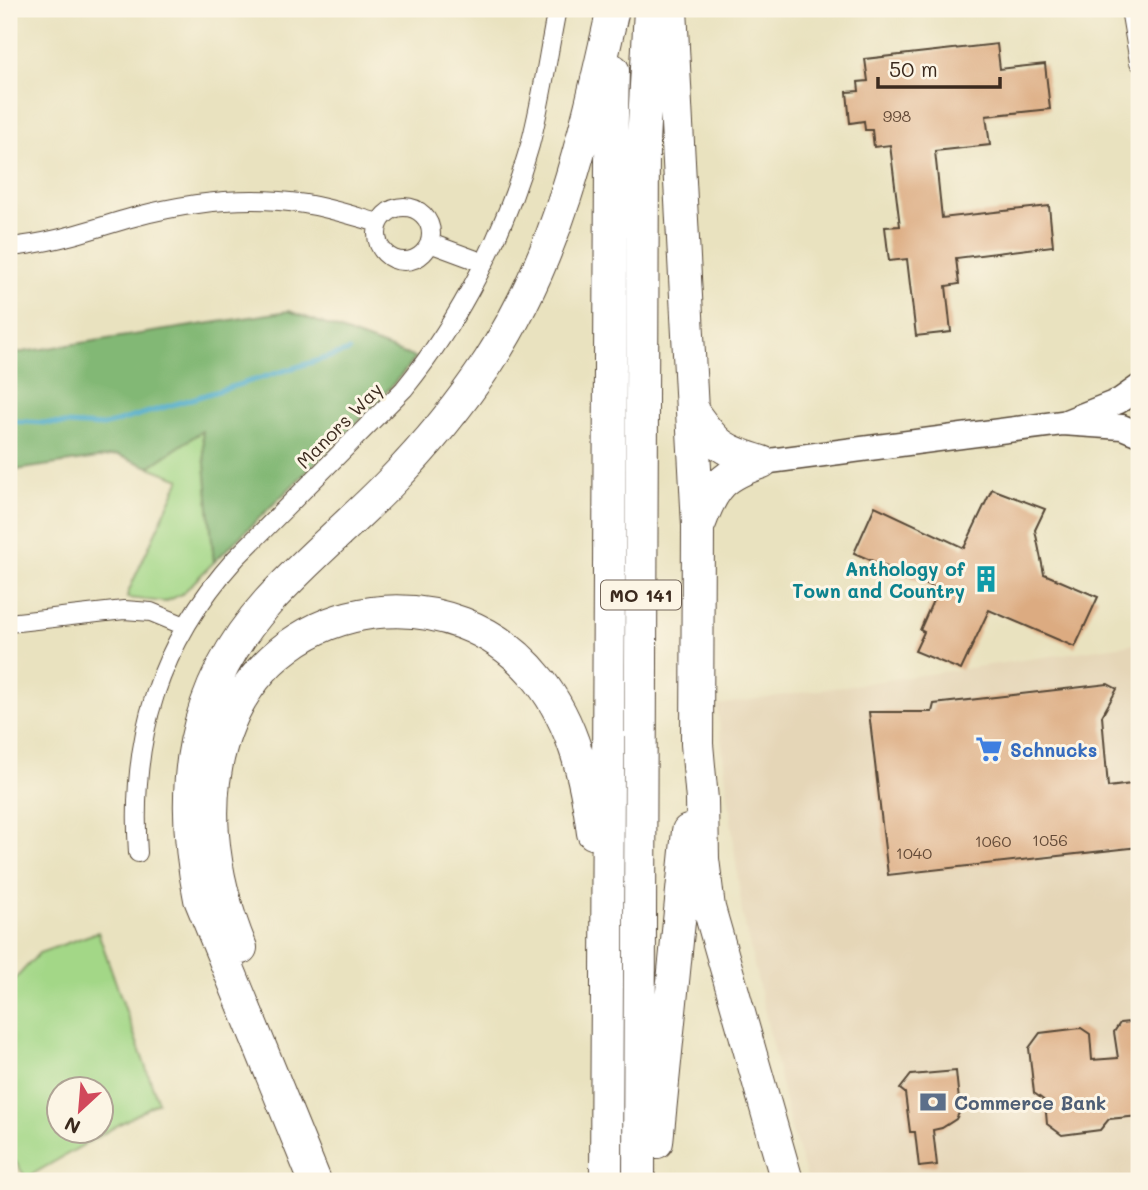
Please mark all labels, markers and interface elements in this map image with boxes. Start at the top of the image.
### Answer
scale bar [878,46,1001,90]
text: 50 m [889,55,938,82]
house number: 998 [883,105,912,126]
street label: Manors Way [291,377,387,473]
place label: Anthology of Town and Country [792,556,966,603]
building icon: Anthology of Town and Country [971,564,1001,594]
road number: MO 141 [601,580,681,610]
supermarket icon: Schnucks [974,734,1004,764]
place label: Schnucks [1010,737,1097,762]
house number: 1056 [1032,829,1068,850]
house number: 1060 [975,830,1011,851]
house number: 1040 [896,842,932,863]
north arrow [46,1074,116,1144]
bank icon: Commerce Bank [918,1087,948,1117]
place label: Commerce Bank [954,1090,1106,1115]
text: N [60,1111,84,1140]

